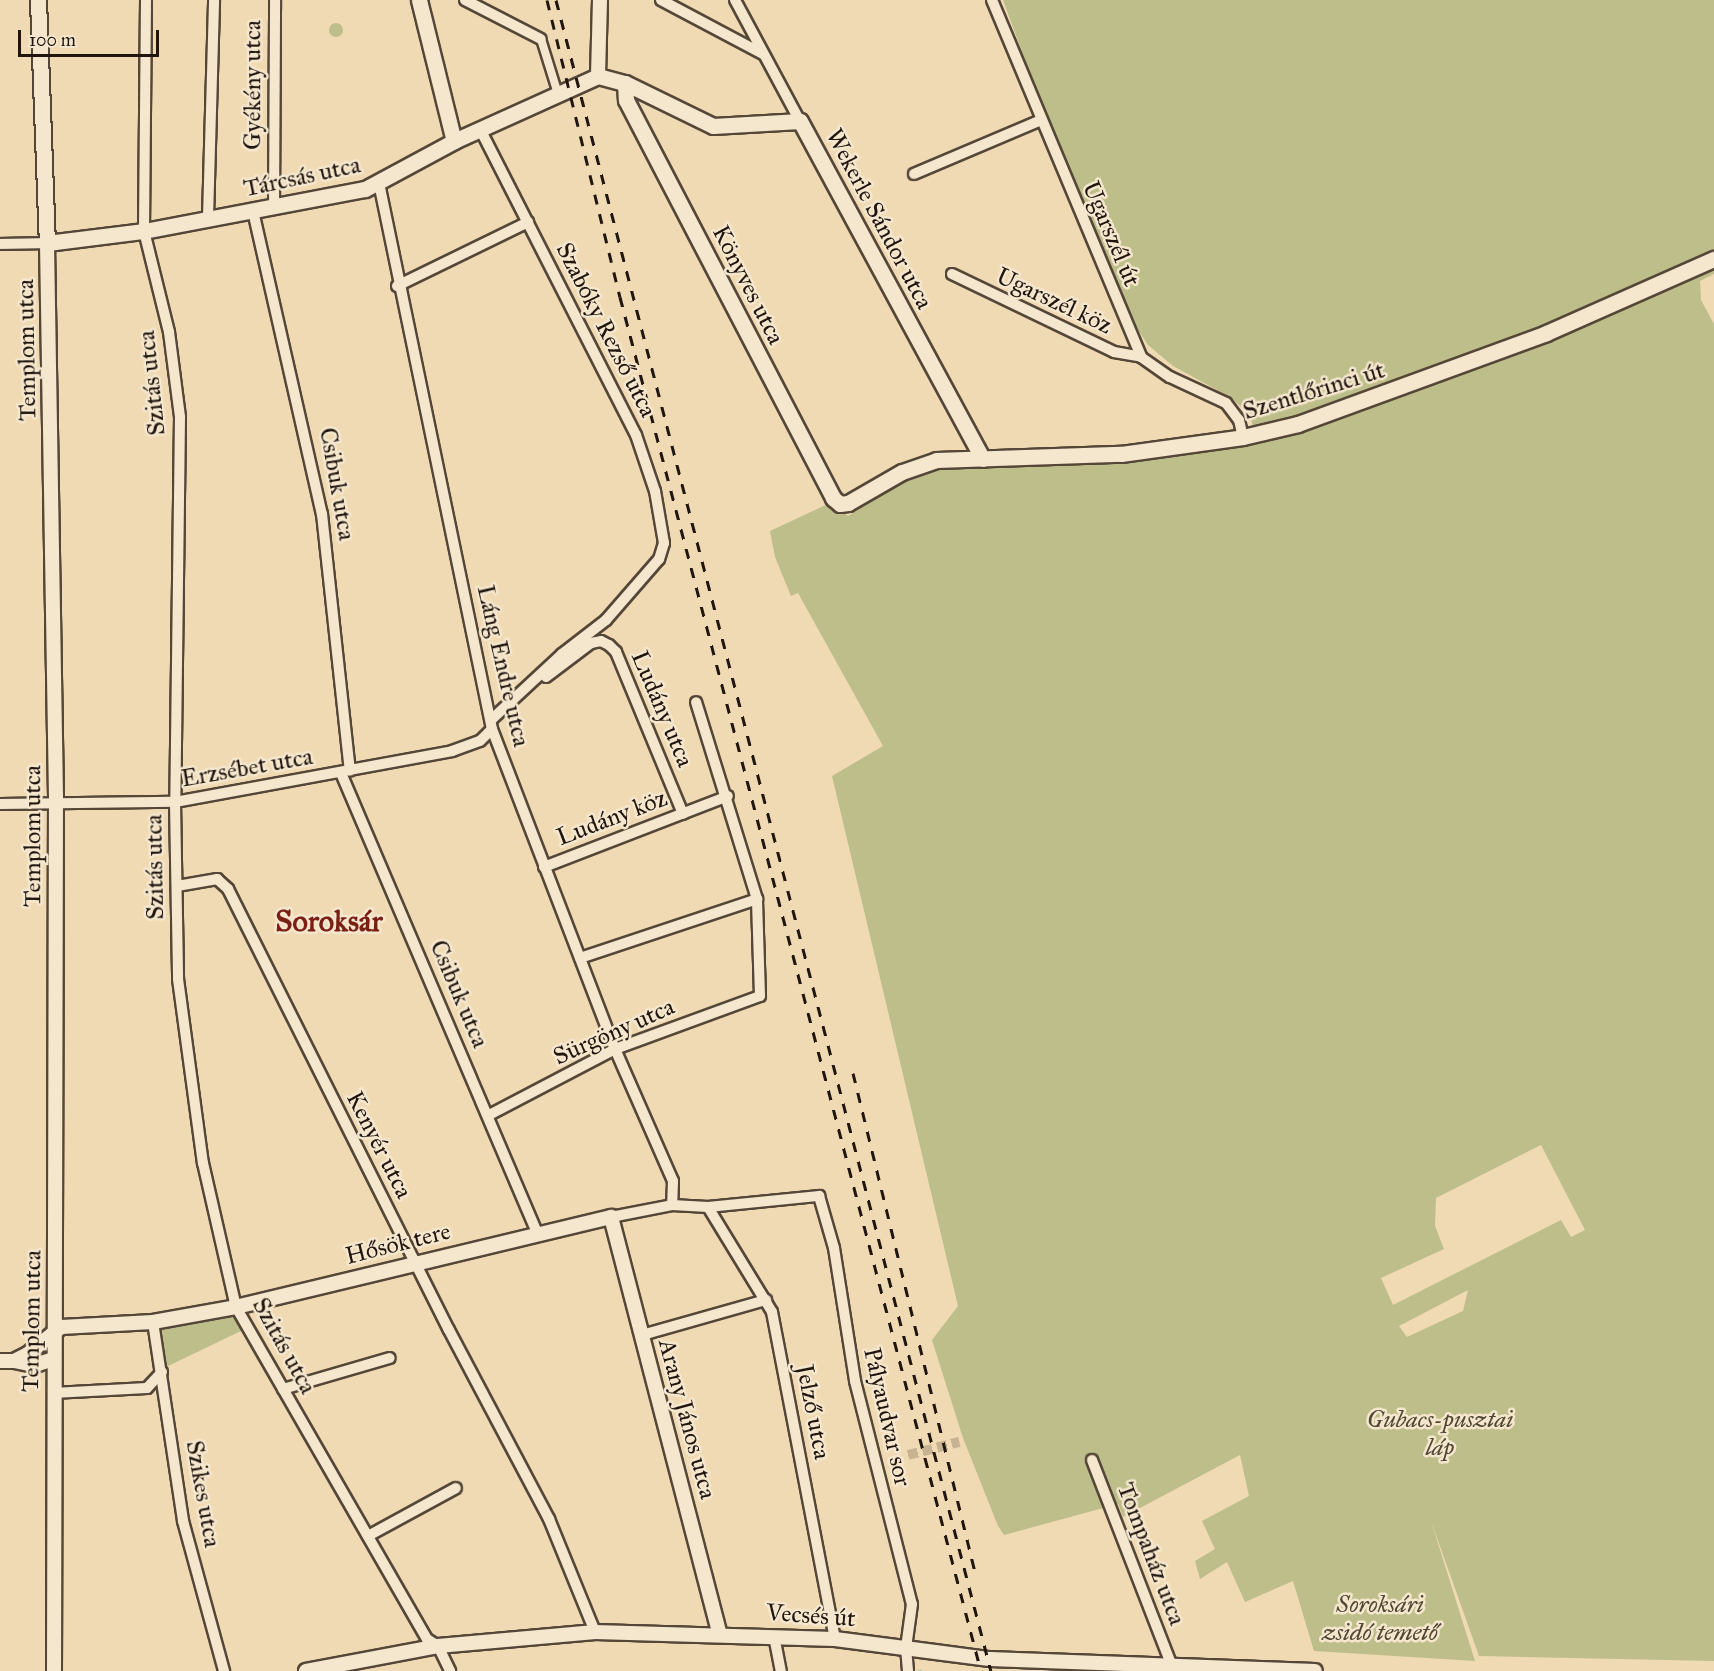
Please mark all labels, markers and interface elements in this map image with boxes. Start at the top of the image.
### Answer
scale bar [21,18,162,56]
street label: Gyékény utca [239,20,267,150]
text: 100 m [29,29,76,51]
street label: Wekerle Sándor utca [819,124,939,314]
street label: Tárcsás utca [241,151,363,203]
street label: Ugarszél út [1076,177,1146,291]
street label: Könyves utca [706,221,790,349]
street label: Szabóky Rezső utca [550,238,662,422]
street label: Ugarszél köz [991,262,1117,340]
street label: Templom utca [11,279,43,421]
street label: Szitás utca [132,329,172,437]
street label: Szentlőrinci út [1240,356,1388,426]
street label: Csibuk utca [313,425,361,543]
street label: Láng Endre utca [470,582,536,750]
street label: Ludány utca [625,647,699,771]
street label: Erzsébet utca [179,742,315,794]
street label: Templom utca [19,765,47,907]
street label: Ludány köz [553,784,671,852]
street label: Szitás utca [140,814,170,920]
district label: Soroksár [275,903,383,939]
street label: Csibuk utca [424,936,494,1052]
street label: Sürgöny utca [549,992,679,1072]
street label: Kenyér utca [340,1087,418,1203]
street label: Hősök tere [342,1217,454,1271]
street label: Templom utca [16,1250,48,1392]
street label: Szitás utca [246,1293,322,1399]
street label: Arany János utca [652,1336,722,1502]
street label: Pályaudvar sor [857,1345,917,1489]
street label: Jelző utca [790,1362,836,1462]
park label: Gubacs-pusztai láp [1367,1406,1513,1462]
street label: Szikes utca [179,1438,227,1550]
street label: Tompaház utca [1111,1479,1191,1629]
park label: Soroksári zsidó temető [1322,1591,1438,1647]
street label: Vecsés út [766,1599,856,1633]

